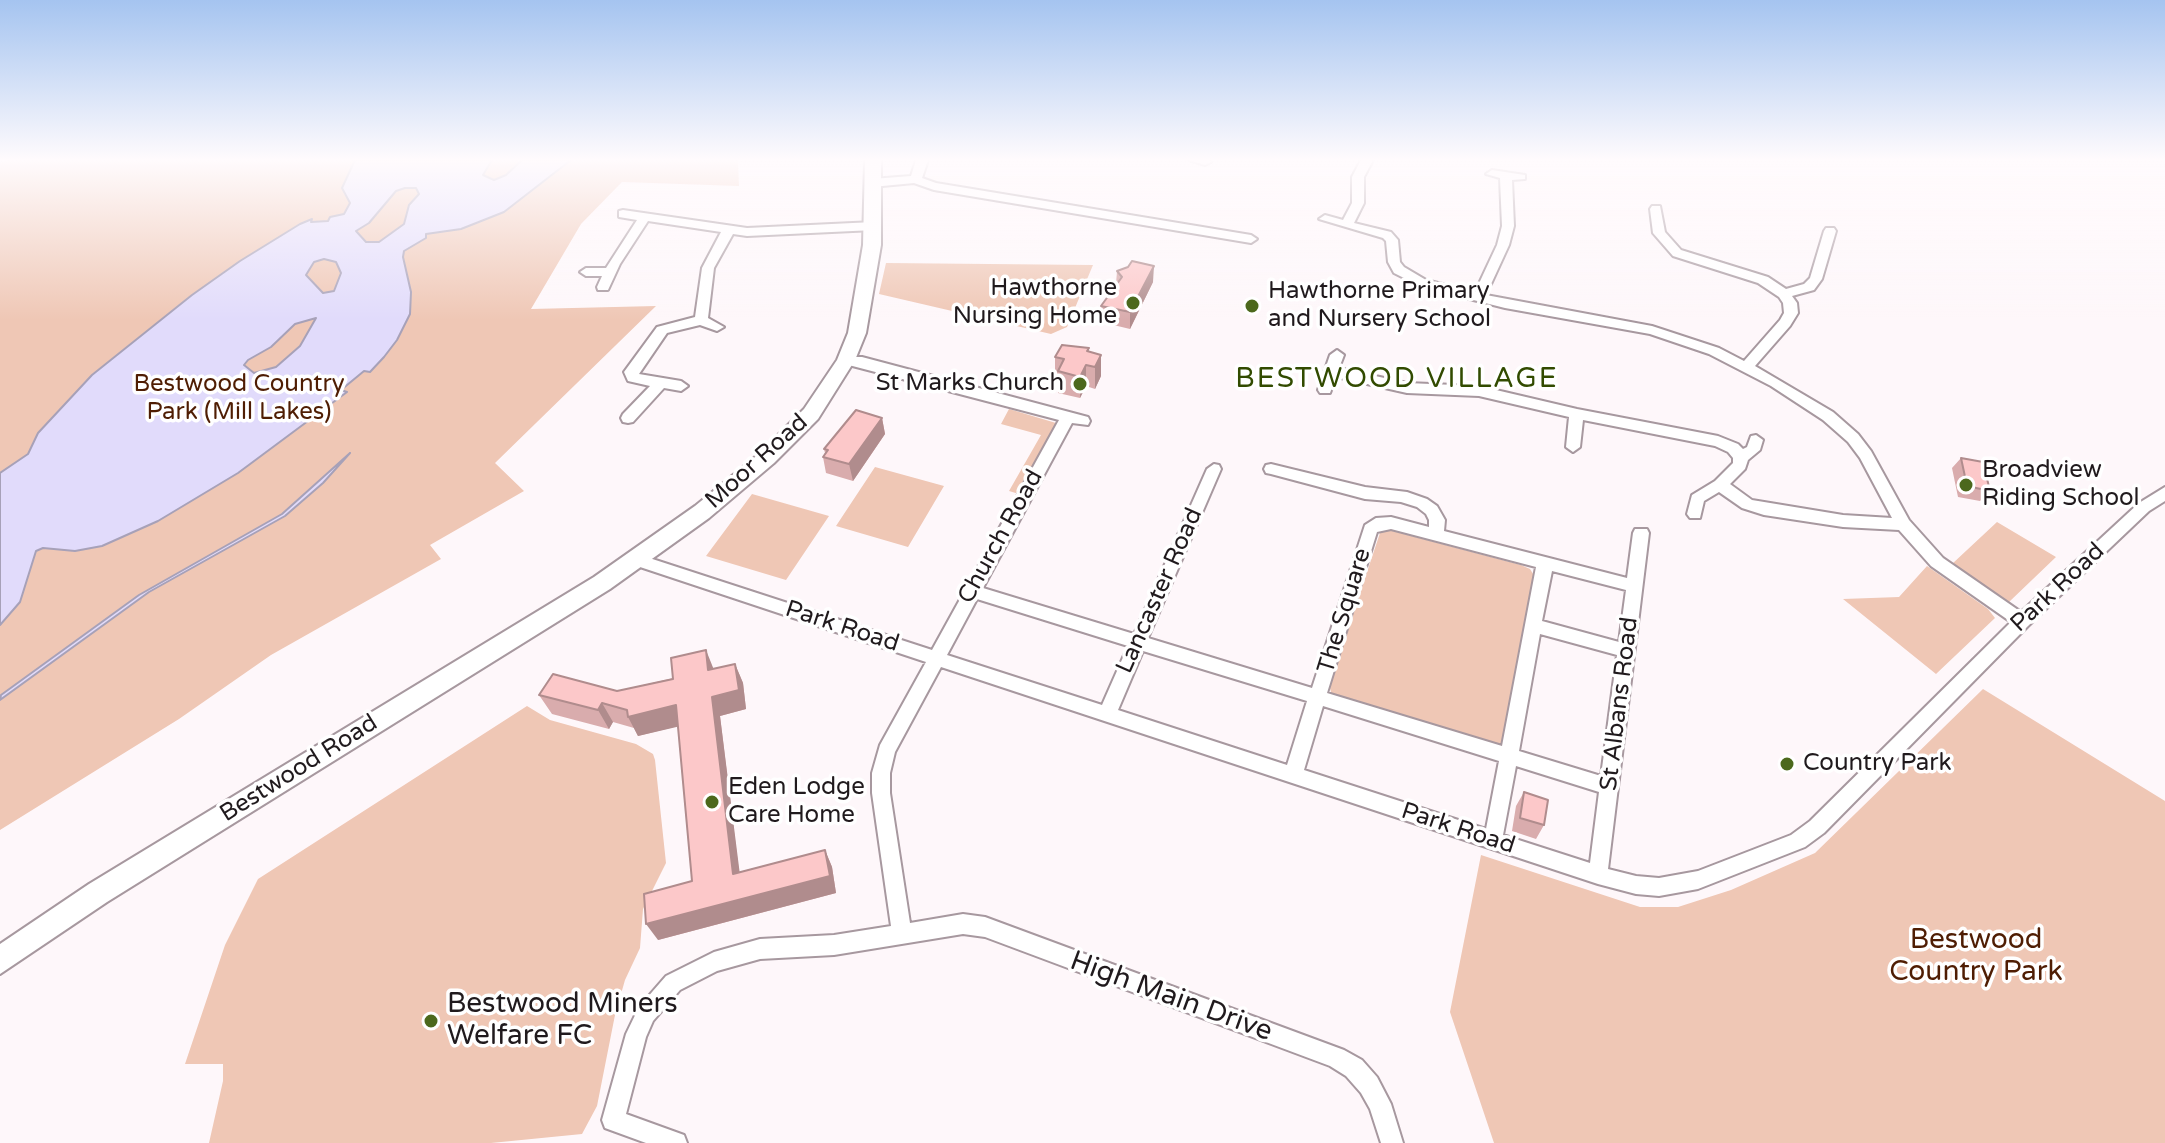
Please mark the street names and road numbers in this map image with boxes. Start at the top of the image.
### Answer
street label: Moor Road [700,409,814,515]
street label: Church Road [952,465,1050,609]
street label: Lancaster Road [1111,504,1209,678]
street label: Park Road [2005,537,2111,639]
street label: The Square [1312,545,1378,677]
street label: Park Road [782,595,902,659]
street label: St Albans Road [1595,616,1645,792]
street label: Bestwood Road [215,709,383,829]
street label: Park Road [1398,797,1518,861]
street label: High Main Drive [1065,945,1277,1049]

